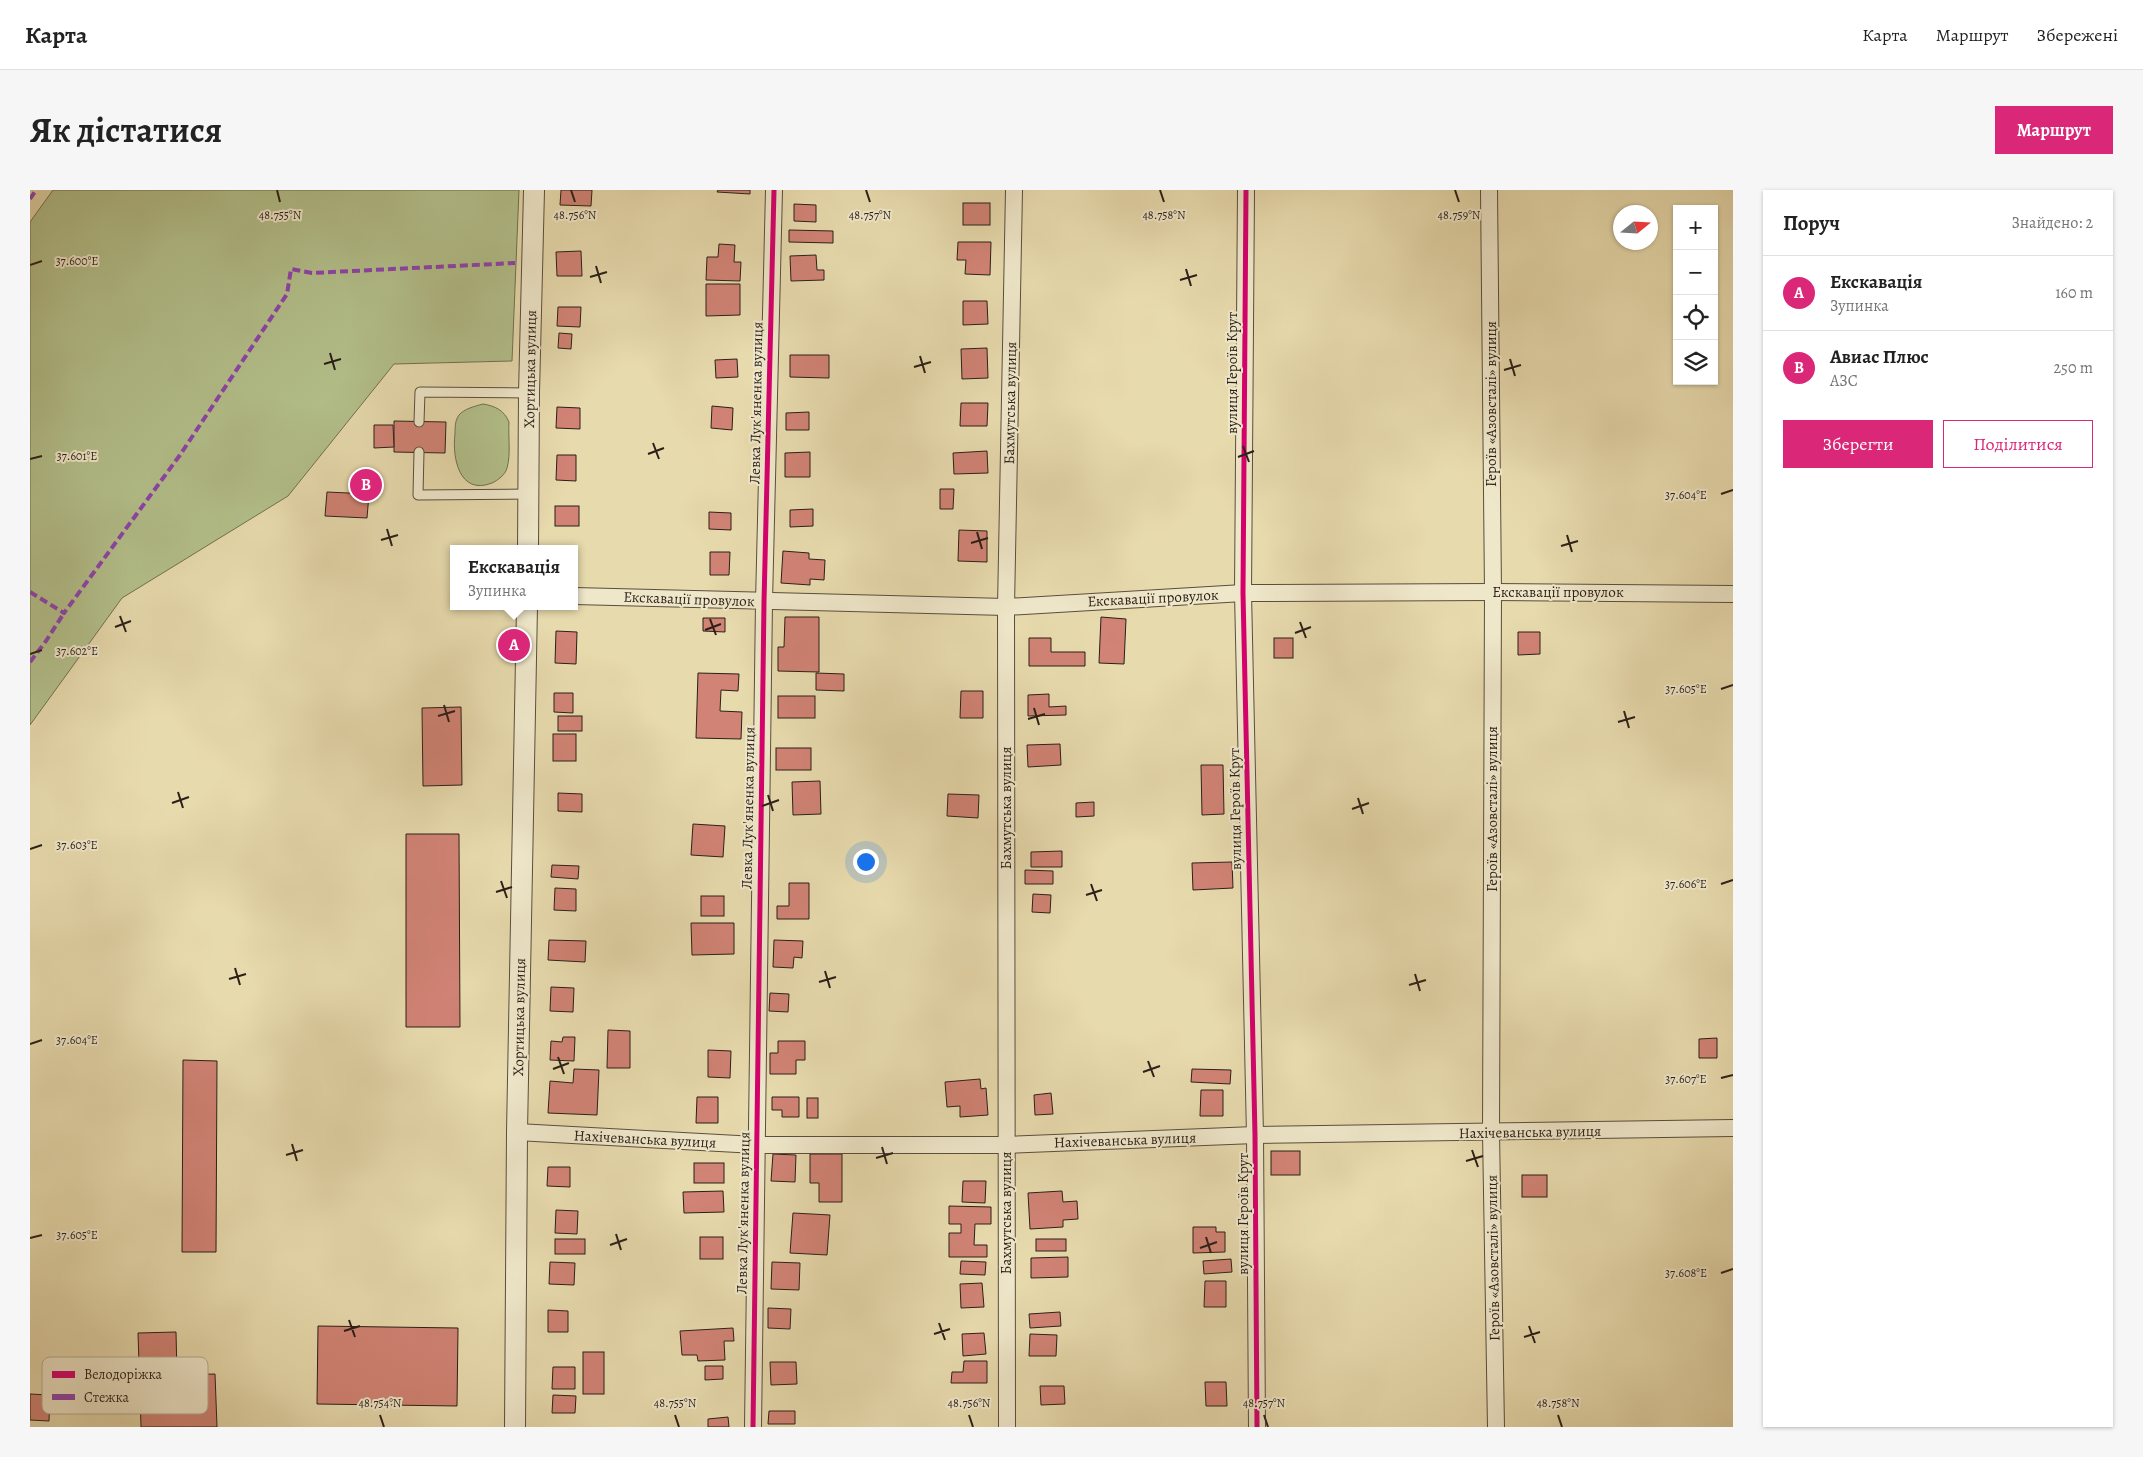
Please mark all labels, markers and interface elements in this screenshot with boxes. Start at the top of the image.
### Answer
text: Карта [25,19,87,51]
text: Карта [1862,23,1908,47]
text: Маршрут [1936,23,2009,47]
text: Збережені [2037,23,2118,47]
text: Як дістатися [30,106,222,154]
button: Маршрут [1995,106,2113,154]
north arrow [1613,205,1658,250]
map controls [1673,205,1718,385]
button: + [1673,205,1718,250]
text: 48.755°N [259,207,302,223]
text: 48.756°N [554,207,597,223]
text: 48.757°N [849,207,892,223]
text: 48.758°N [1142,207,1186,223]
text: 48.759°N [1438,207,1481,223]
text: Поруч [1783,209,1840,237]
text: Знайдено: 2 [2012,212,2093,234]
button: − [1673,250,1718,295]
text: 37.600°E [56,253,98,269]
text: Екскавація [1830,269,1922,295]
text: A [1794,282,1804,304]
text: 160 m [2055,282,2093,304]
button: locate [1673,295,1718,340]
text: Зупинка [1830,295,1889,317]
street label: Хортицька вулиця [519,310,541,428]
street label: вулиця Героїв Крут [1222,312,1242,434]
street label: Героїв «Азовсталі» вулиця [1481,321,1501,487]
street label: Левка Лук'яненка вулиця [745,322,767,484]
button: layers [1673,340,1718,385]
street label: Бахмутська вулиця [999,341,1021,465]
text: Авиас Плюс [1830,344,1929,370]
text: B [1794,357,1804,379]
text: 250 m [2054,357,2093,379]
text: АЗС [1830,370,1858,392]
button: Зберегти [1783,420,1933,468]
button: Поділитися [1943,420,2093,468]
text: 37.601°E [57,448,97,464]
pin: B [350,466,382,504]
text: 37.604°E [1665,487,1707,503]
popup [450,545,578,610]
text: Екскавація [468,554,560,580]
text: Зупинка [468,580,527,602]
street label: Екскавації провулок [1492,582,1624,602]
street label: Екскавації провулок [1087,585,1219,611]
street label: Екскавації провулок [623,587,755,611]
pin: A [498,626,530,664]
text: 37.602°E [56,643,98,659]
text: 37.605°E [1665,681,1707,697]
street label: Героїв «Азовсталі» вулиця [1482,726,1502,892]
street label: Левка Лук'яненка вулиця [737,727,759,889]
street label: Бахмутська вулиця [996,747,1016,869]
street label: вулиця Героїв Крут [1224,747,1246,870]
text: 37.603°E [56,837,98,853]
your location [853,849,879,875]
text: 37.606°E [1665,876,1707,892]
street label: Хортицька вулиця [508,958,530,1076]
text: 37.604°E [56,1032,98,1048]
text: 37.607°E [1665,1071,1707,1087]
street label: Нахічеванська вулиця [1459,1121,1601,1143]
street label: Нахічеванська вулиця [573,1125,717,1153]
street label: Нахічеванська вулиця [1053,1128,1197,1152]
street label: Левка Лук'яненка вулиця [732,1132,754,1294]
street label: Бахмутська вулиця [996,1152,1016,1274]
street label: вулиця Героїв Крут [1233,1153,1253,1275]
street label: Героїв «Азовсталі» вулиця [1482,1175,1504,1341]
text: 37.605°E [56,1227,98,1243]
text: 37.608°E [1665,1265,1707,1281]
legend [42,1357,208,1414]
text: Велодоріжка [84,1365,162,1384]
text: Стежка [84,1388,130,1407]
text: 48.754°N [359,1395,402,1411]
text: 48.755°N [654,1395,697,1411]
text: 48.756°N [948,1395,991,1411]
text: 48.757°N [1243,1395,1286,1411]
text: 48.758°N [1536,1395,1580,1411]

